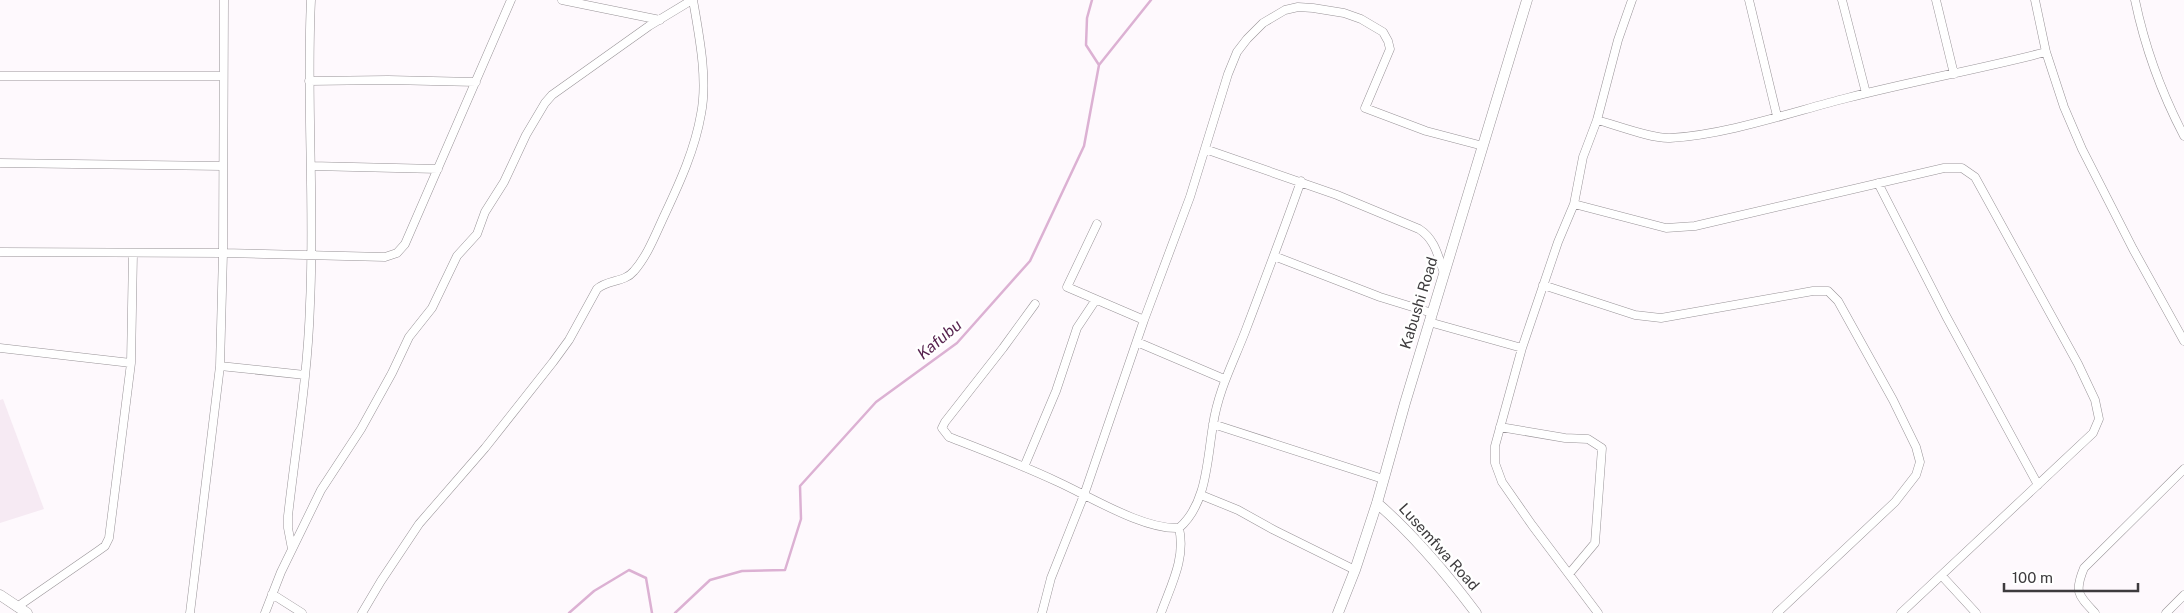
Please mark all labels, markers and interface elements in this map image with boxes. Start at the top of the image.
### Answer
street label: Kabushi Road [1396,255,1441,351]
water label: Kafubu [913,315,965,363]
street label: Lusemfwa Road [1396,500,1483,594]
scale bar [2004,560,2138,592]
text: 100 m [2012,569,2053,586]

